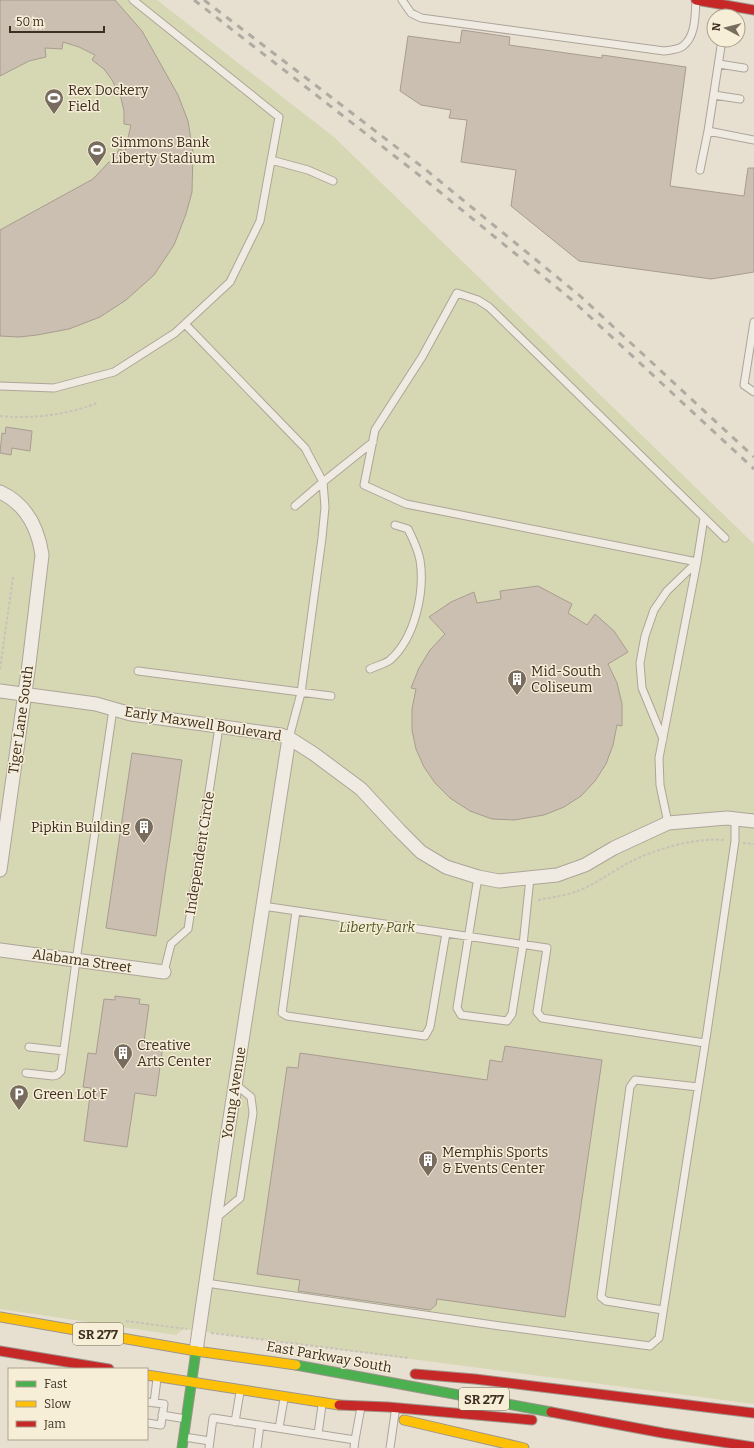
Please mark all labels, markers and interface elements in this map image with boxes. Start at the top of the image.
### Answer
scale bar [10,8,104,34]
north arrow [706,8,746,48]
text: 50 m [16,15,45,29]
text: N [710,21,724,32]
place label: Rex Dockery Field [68,82,149,115]
sports icon: Rex Dockery Field [43,87,65,115]
place label: Simmons Bank Liberty Stadium [111,134,216,167]
sports icon: Simmons Bank Liberty Stadium [86,139,108,167]
place label: Mid-South Coliseum [531,663,601,696]
street label: Tiger Lane South [5,664,37,775]
building icon: Mid-South Coliseum [506,668,528,696]
street label: Early Maxwell Boulevard [123,703,283,745]
street label: Independent Circle [182,790,218,916]
building icon: Pipkin Building [133,816,155,844]
place label: Pipkin Building [31,819,130,836]
park label: Liberty Park [339,919,415,936]
street label: Alabama Street [31,946,133,976]
place label: Creative Arts Center [137,1037,211,1070]
building icon: Creative Arts Center [112,1042,134,1070]
street label: Young Avenue [218,1046,250,1140]
parking icon: Green Lot F [8,1083,30,1111]
place label: Green Lot F [33,1086,108,1103]
place label: Memphis Sports & Events Center [442,1144,548,1177]
building icon: Memphis Sports & Events Center [417,1149,439,1177]
road number: SR 277 [73,1323,123,1345]
street label: East Parkway South [265,1338,393,1376]
legend [8,1368,148,1440]
text: Fast [44,1377,68,1391]
road number: SR 277 [459,1388,509,1410]
text: Slow [44,1397,71,1411]
text: Jam [43,1417,66,1431]

